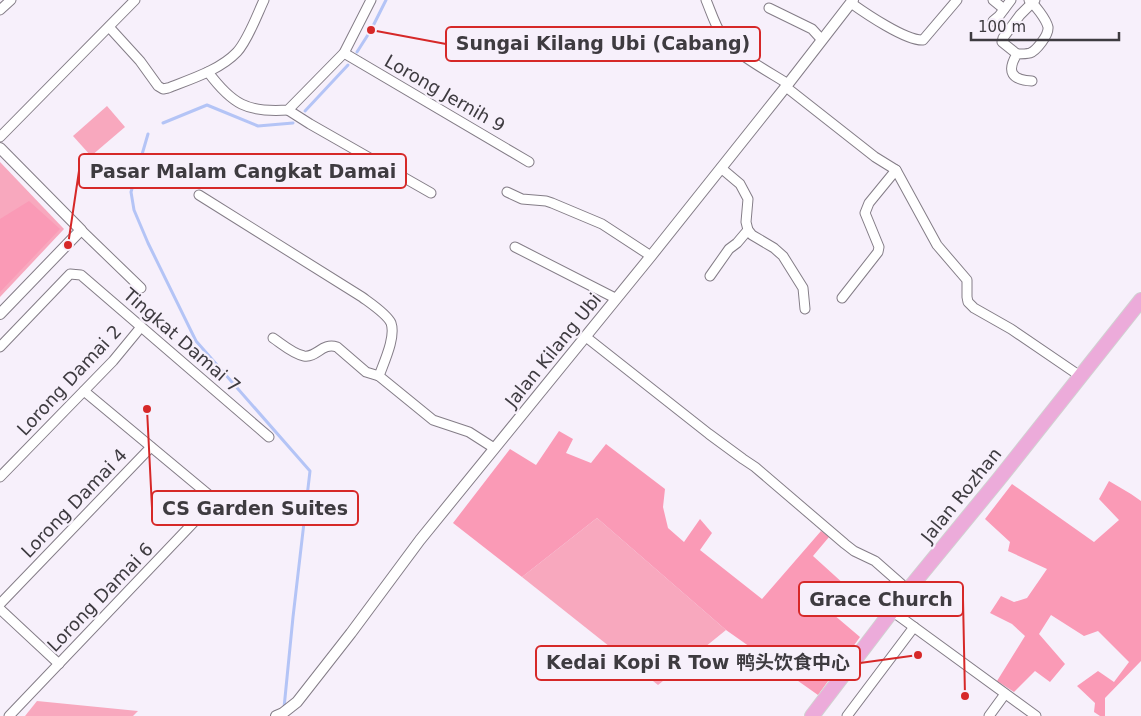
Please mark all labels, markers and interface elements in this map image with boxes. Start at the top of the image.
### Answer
scale bar [971,10,1118,42]
text: 100 m [978,18,1026,36]
callout: Sungai Kilang Ubi (Cabang) [446,27,760,61]
text: Sungai Kilang Ubi (Cabang) [456,32,750,54]
street label: Lorong Jernih 9 [381,50,509,136]
callout: Pasar Malam Cangkat Damai [79,154,406,188]
text: Pasar Malam Cangkat Damai [90,160,396,182]
street label: Tingkat Damai 7 [119,283,245,396]
street label: Jalan Kilang Ubi [500,289,605,412]
street label: Lorong Damai 2 [13,321,125,439]
street label: Lorong Damai 4 [17,444,131,562]
street label: Jalan Rozhan [916,444,1006,547]
callout: CS Garden Suites [152,491,358,525]
text: CS Garden Suites [162,497,348,519]
street label: Lorong Damai 6 [43,538,157,656]
callout: Grace Church [799,582,963,616]
text: Grace Church [809,588,953,610]
callout: Kedai Kopi R Tow 鸭头饮食中心 [536,646,860,680]
text: Kedai Kopi R Tow 鸭头饮食中心 [546,651,850,673]

